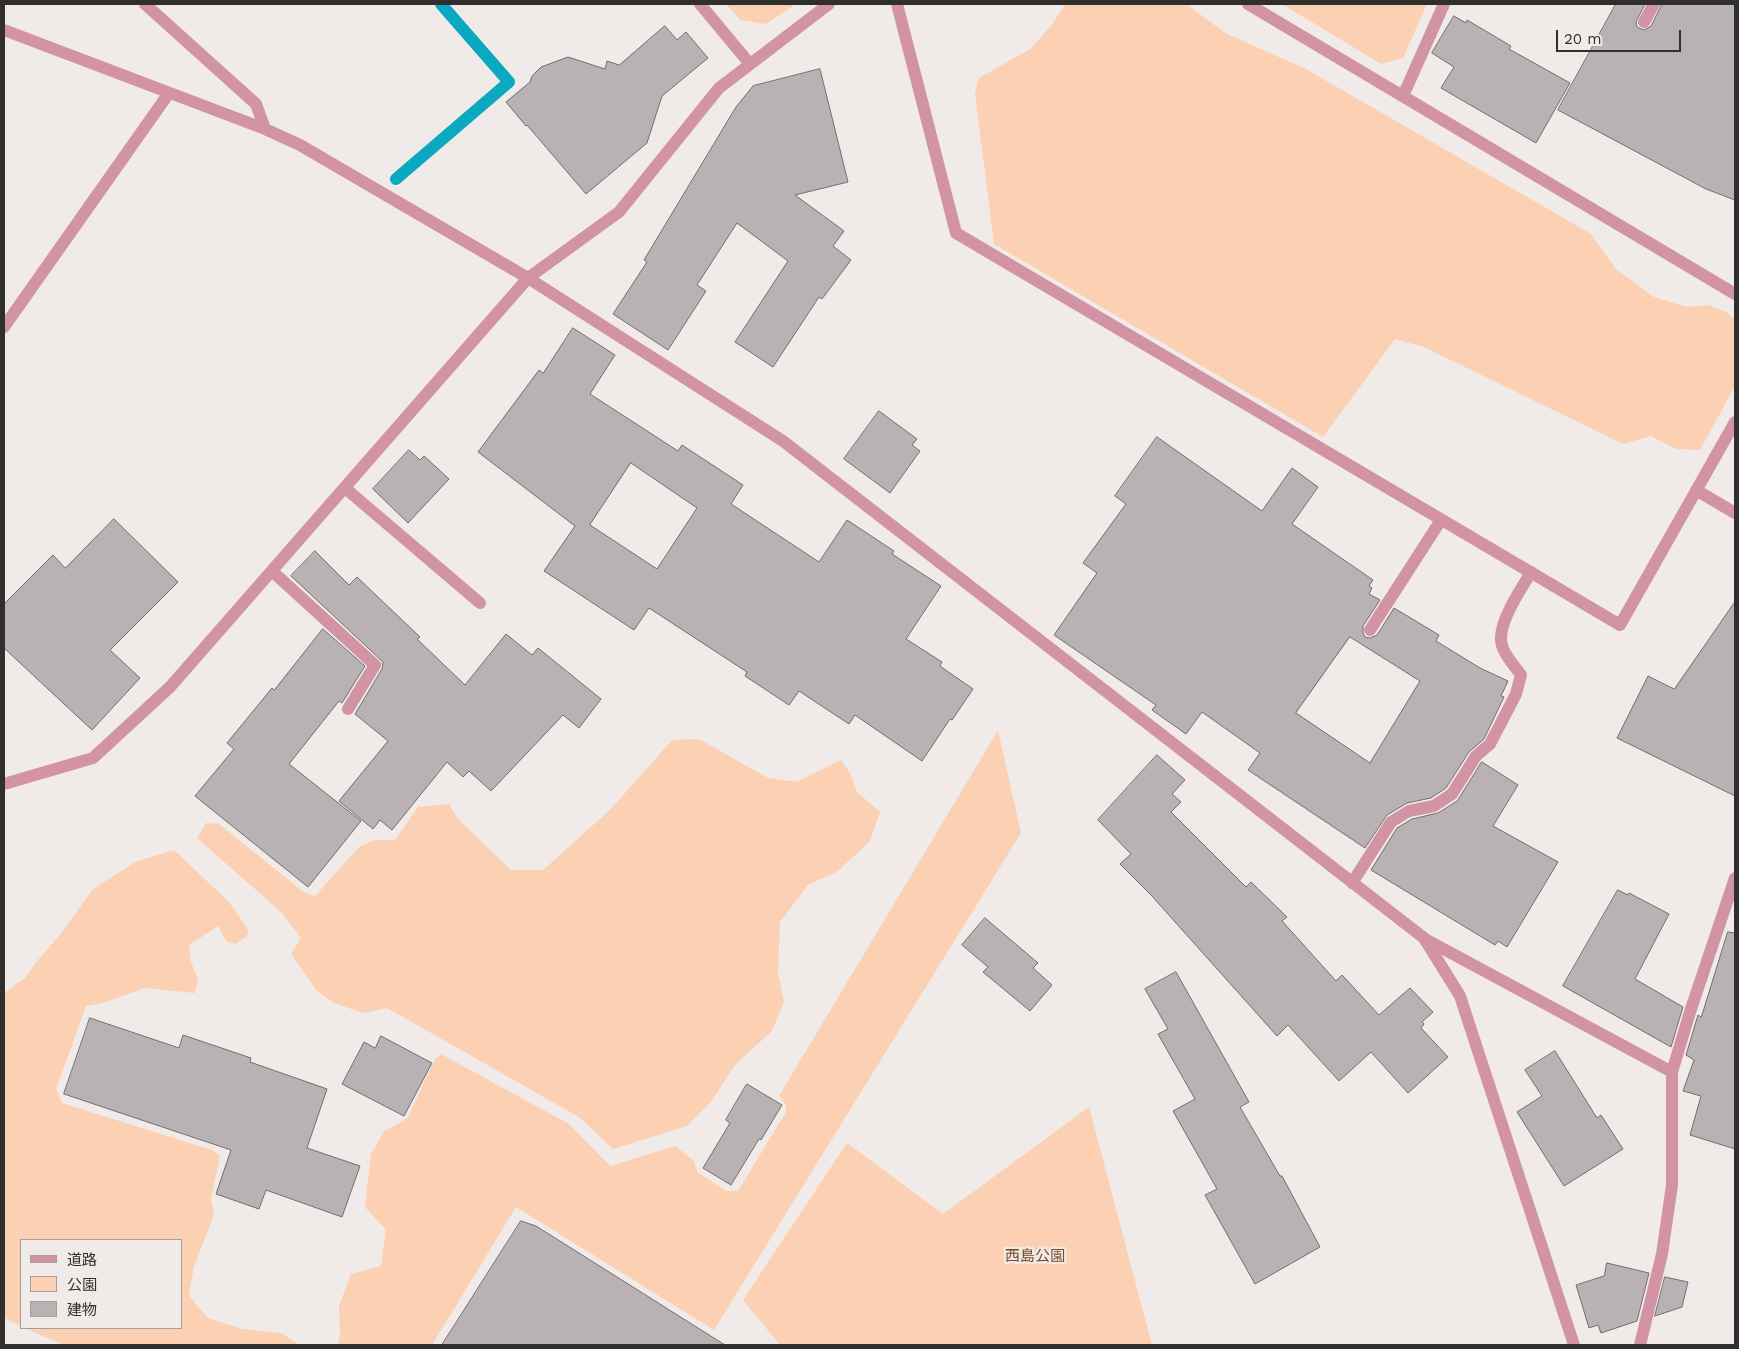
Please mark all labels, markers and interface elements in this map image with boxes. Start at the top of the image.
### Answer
scale bar [1559,20,1684,52]
text: 20 m [1564,30,1602,48]
legend [20,1239,182,1329]
park label: 西島公園 [1005,1248,1065,1266]
text: 道路 [67,1251,97,1269]
text: 公園 [67,1276,97,1294]
text: 建物 [67,1301,97,1319]

